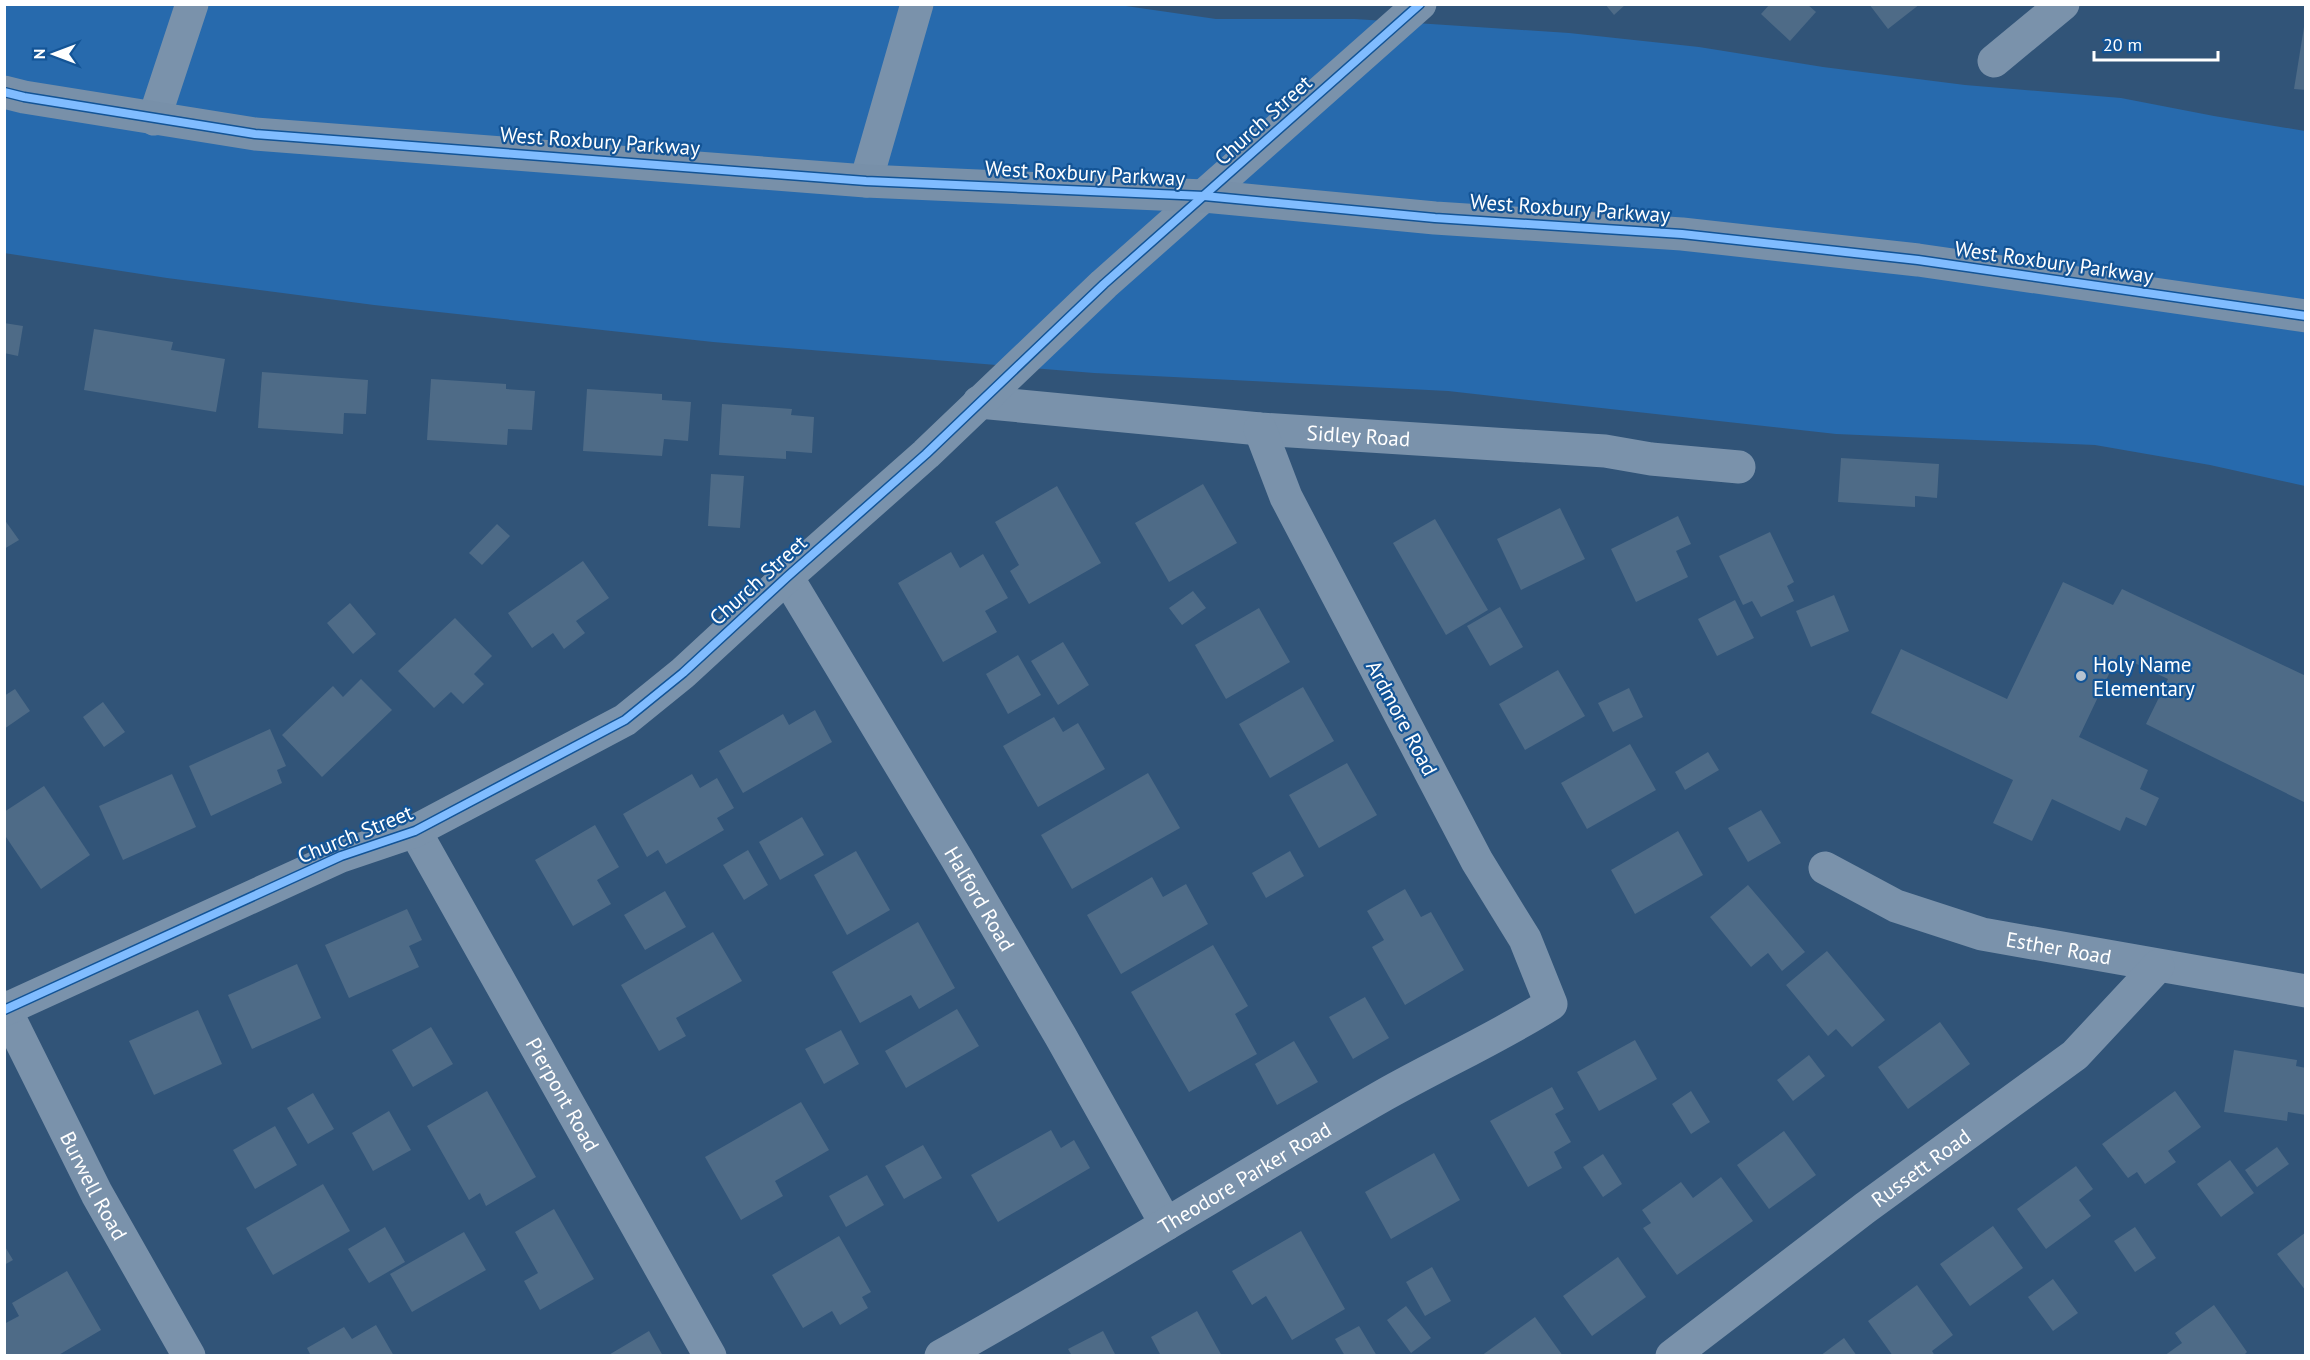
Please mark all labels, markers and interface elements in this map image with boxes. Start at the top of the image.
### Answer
north arrow [24,24,84,84]
scale bar [2094,24,2218,62]
text: 20 m [2103,33,2142,56]
text: N [29,49,49,59]
street label: Church Street [1209,69,1317,171]
street label: West Roxbury Parkway [499,121,701,161]
street label: West Roxbury Parkway [984,154,1186,192]
street label: West Roxbury Parkway [1469,188,1671,228]
street label: West Roxbury Parkway [1953,235,2155,289]
street label: Sidley Road [1306,419,1411,452]
street label: Church Street [704,529,812,631]
place label: Holy Name Elementary [2093,651,2195,702]
street label: Ardmore Road [1360,656,1444,780]
marker: Holy Name Elementary [2074,669,2088,683]
street label: Church Street [293,799,417,869]
street label: Halford Road [939,841,1021,956]
street label: Esther Road [2004,925,2114,970]
street label: Pierpont Road [520,1032,606,1156]
street label: Theodore Parker Road [1153,1115,1336,1240]
street label: Russett Road [1866,1122,1976,1213]
street label: Burwell Road [54,1127,134,1245]

